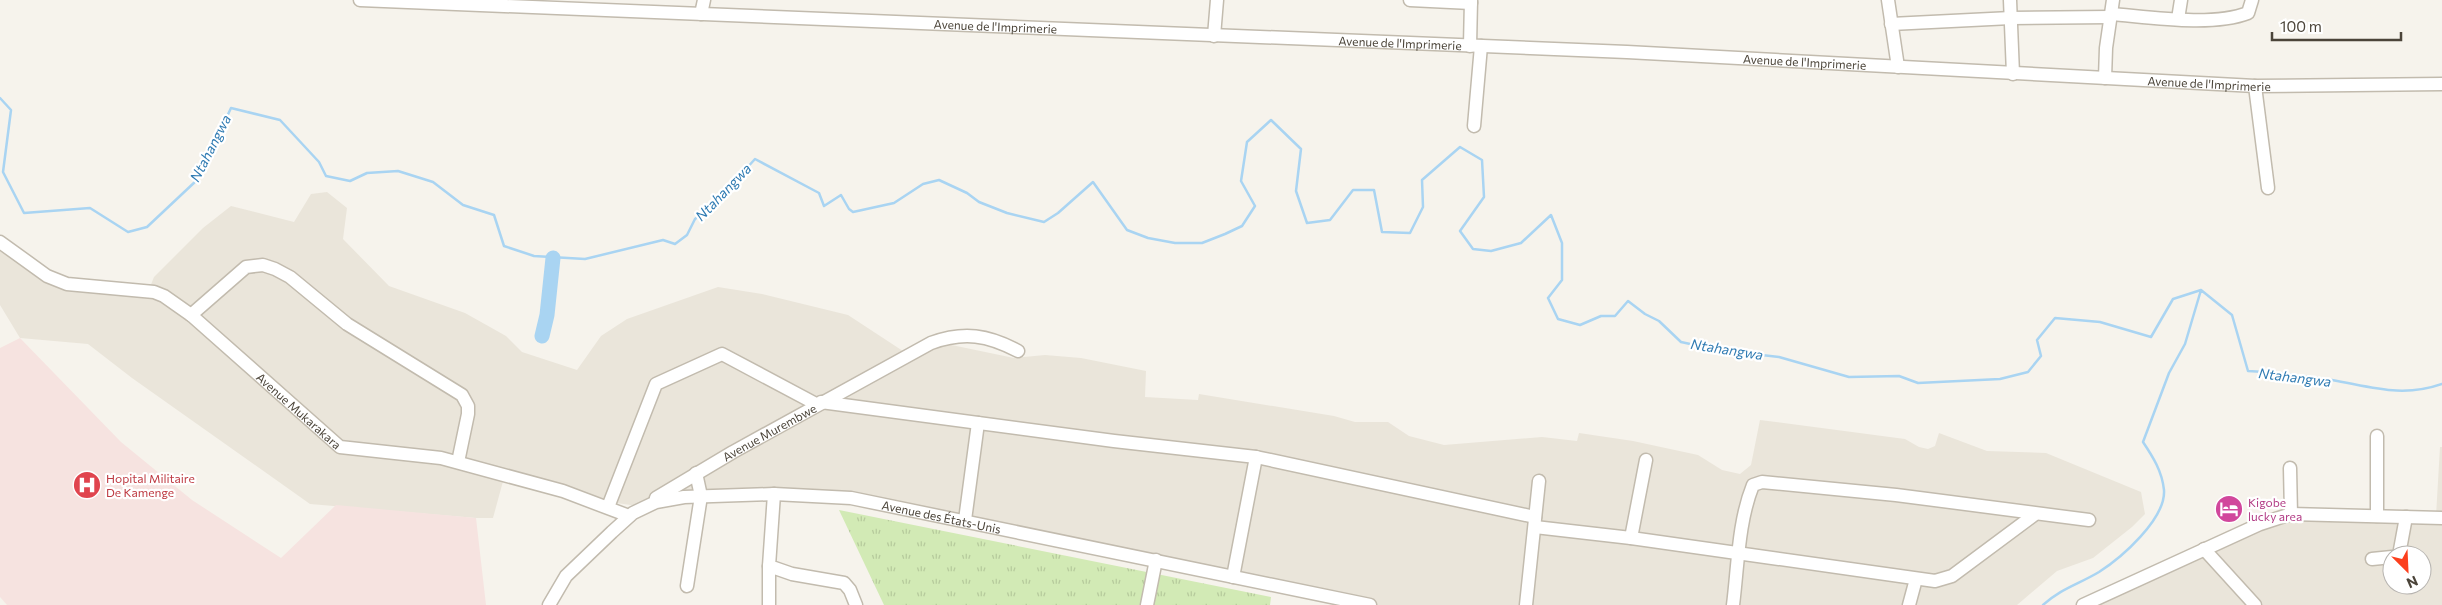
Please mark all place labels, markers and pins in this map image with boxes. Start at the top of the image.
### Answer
hospital icon: Hopital Militaire De Kamenge [72,470,102,500]
place label: Hopital Militaire De Kamenge [106,471,195,499]
hotel icon: Kigobe lucky area [2214,494,2244,524]
place label: Kigobe lucky area [2248,495,2302,523]

